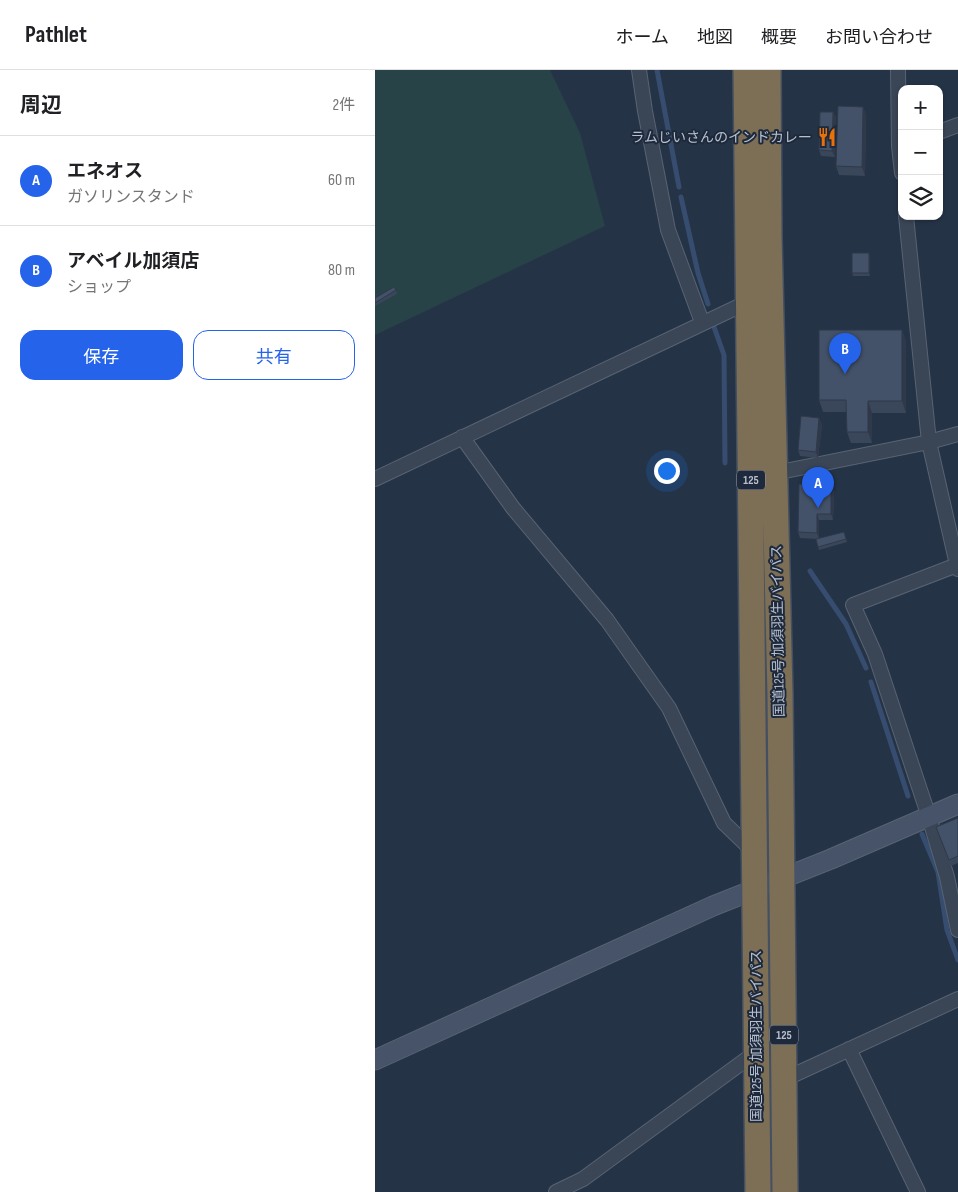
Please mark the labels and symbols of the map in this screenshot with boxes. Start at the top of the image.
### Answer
restaurant icon: ラムじいさんのインドカレー [816,126,838,148]
place label: ラムじいさんのインドカレー [630,129,812,146]
pin: B [829,333,861,374]
your location [654,458,680,484]
pin: A [802,467,834,508]
road number: 125 [737,470,765,490]
street label: 国道125号 加須羽生バイパス [768,545,788,717]
street label: 国道125号 加須羽生バイパス [748,950,765,1122]
road number: 125 [770,1026,798,1044]

